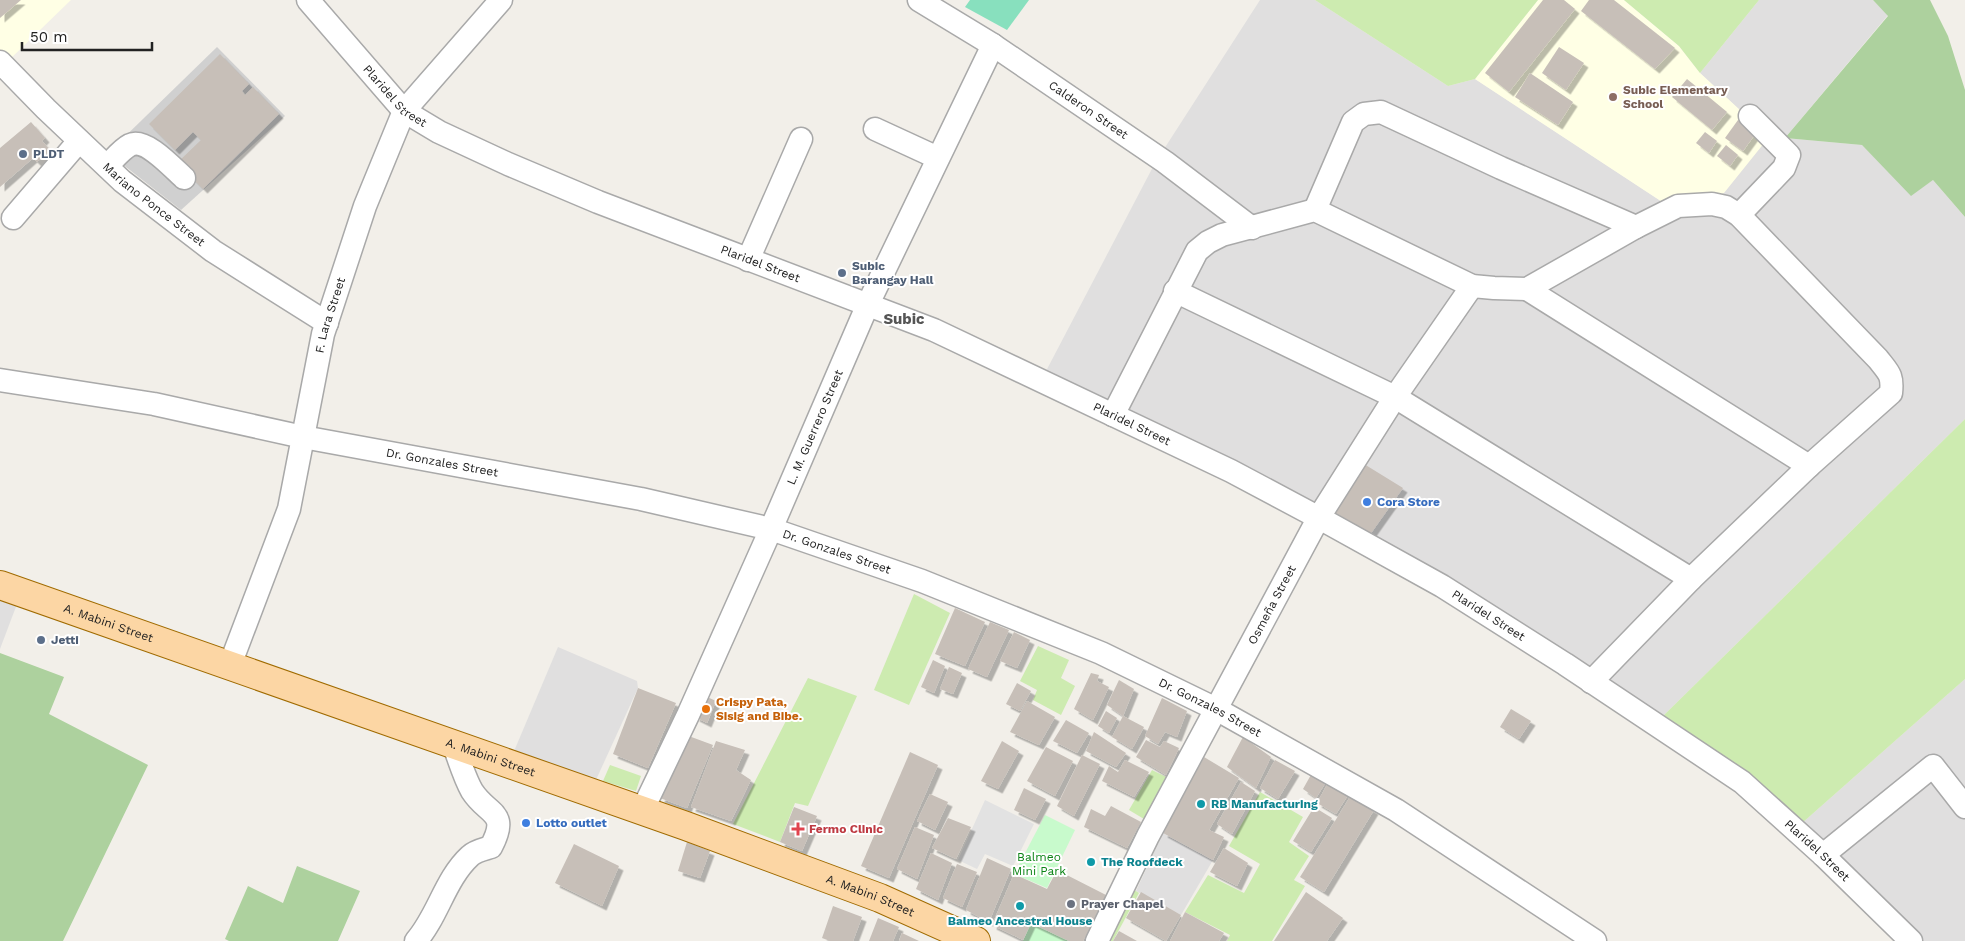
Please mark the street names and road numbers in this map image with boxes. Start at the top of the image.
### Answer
street label: Plaridel Street [360,62,429,130]
street label: Calderon Street [1046,78,1131,142]
street label: Mariano Ponce Street [100,160,208,249]
street label: Plaridel Street [719,242,802,285]
street label: F. Lara Street [312,275,348,354]
street label: L. M. Guerrero Street [784,368,846,487]
street label: Plaridel Street [1091,400,1173,448]
street label: Dr. Gonzales Street [385,445,499,480]
street label: Dr. Gonzales Street [781,527,893,577]
street label: Osmeña Street [1245,563,1299,647]
street label: Plaridel Street [1449,587,1528,644]
street label: A. Mabini Street [62,601,155,645]
street label: Dr. Gonzales Street [1156,675,1264,740]
street label: A. Mabini Street [444,735,537,780]
street label: Plaridel Street [1782,817,1853,884]
street label: A. Mabini Street [824,872,917,919]

